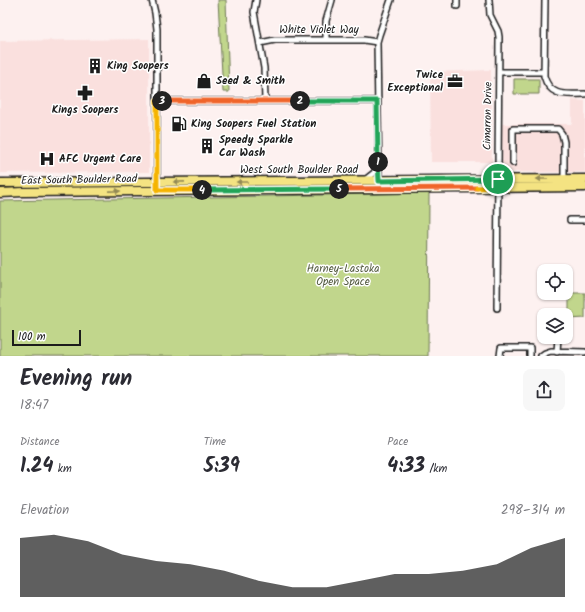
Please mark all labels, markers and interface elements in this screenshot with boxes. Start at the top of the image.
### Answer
street label: White Violet Way [279,21,360,39]
building icon: King Soopers [86,57,104,75]
place label: King Soopers [107,57,169,75]
place label: Twice Exceptional [388,66,444,97]
shop icon: Seed & Smith [195,72,213,90]
place label: Seed & Smith [216,72,285,90]
office icon: Twice Exceptional [446,72,464,90]
street label: Cimarron Drive [478,81,498,150]
pharmacy icon: Kings Soopers [76,84,94,102]
pin: 3 [152,91,172,111]
pin: 2 [290,91,310,111]
text: 3 [159,92,165,110]
text: 2 [297,92,303,110]
place label: Kings Soopers [52,101,119,119]
fuel station icon: King Soopers Fuel Station [170,115,188,133]
place label: King Soopers Fuel Station [191,115,316,133]
place label: Speedy Sparkle Car Wash [219,131,294,162]
building icon: Speedy Sparkle Car Wash [198,137,216,155]
hospital icon: AFC Urgent Care [38,150,56,168]
place label: AFC Urgent Care [59,150,142,168]
pin: 1 [368,152,388,172]
text: 1 [376,153,380,171]
street label: West South Boulder Road [240,161,359,179]
pin [481,162,515,196]
icon: arrive [487,168,509,190]
street label: East South Boulder Road [21,170,138,190]
one-way arrow [535,176,548,182]
one-way arrow [172,179,185,185]
one-way arrow [235,179,248,185]
pin: 5 [329,179,349,199]
pin: 4 [192,180,212,200]
text: 5 [336,180,342,198]
text: 4 [199,181,205,199]
one-way arrow [109,188,122,194]
park label: Harney-Lastoka Open Space [307,260,379,291]
map controls [537,264,573,344]
button: locate [537,264,573,300]
button: layers [537,308,573,344]
scale bar [12,328,81,347]
text: 100 m [18,328,46,346]
text: Evening run [20,362,132,397]
button: share [523,369,565,411]
text: 18:47 [20,395,48,416]
text: Distance [20,433,60,451]
text: Time [204,433,226,451]
text: Pace [387,433,408,451]
text: 1.24 [20,451,53,483]
text: 5:39 [204,451,240,483]
text: 4:33 [387,451,425,483]
text: km [53,460,72,478]
text: /km [425,460,447,478]
text: Elevation [20,500,69,521]
text: 298–314 m [501,500,565,521]

